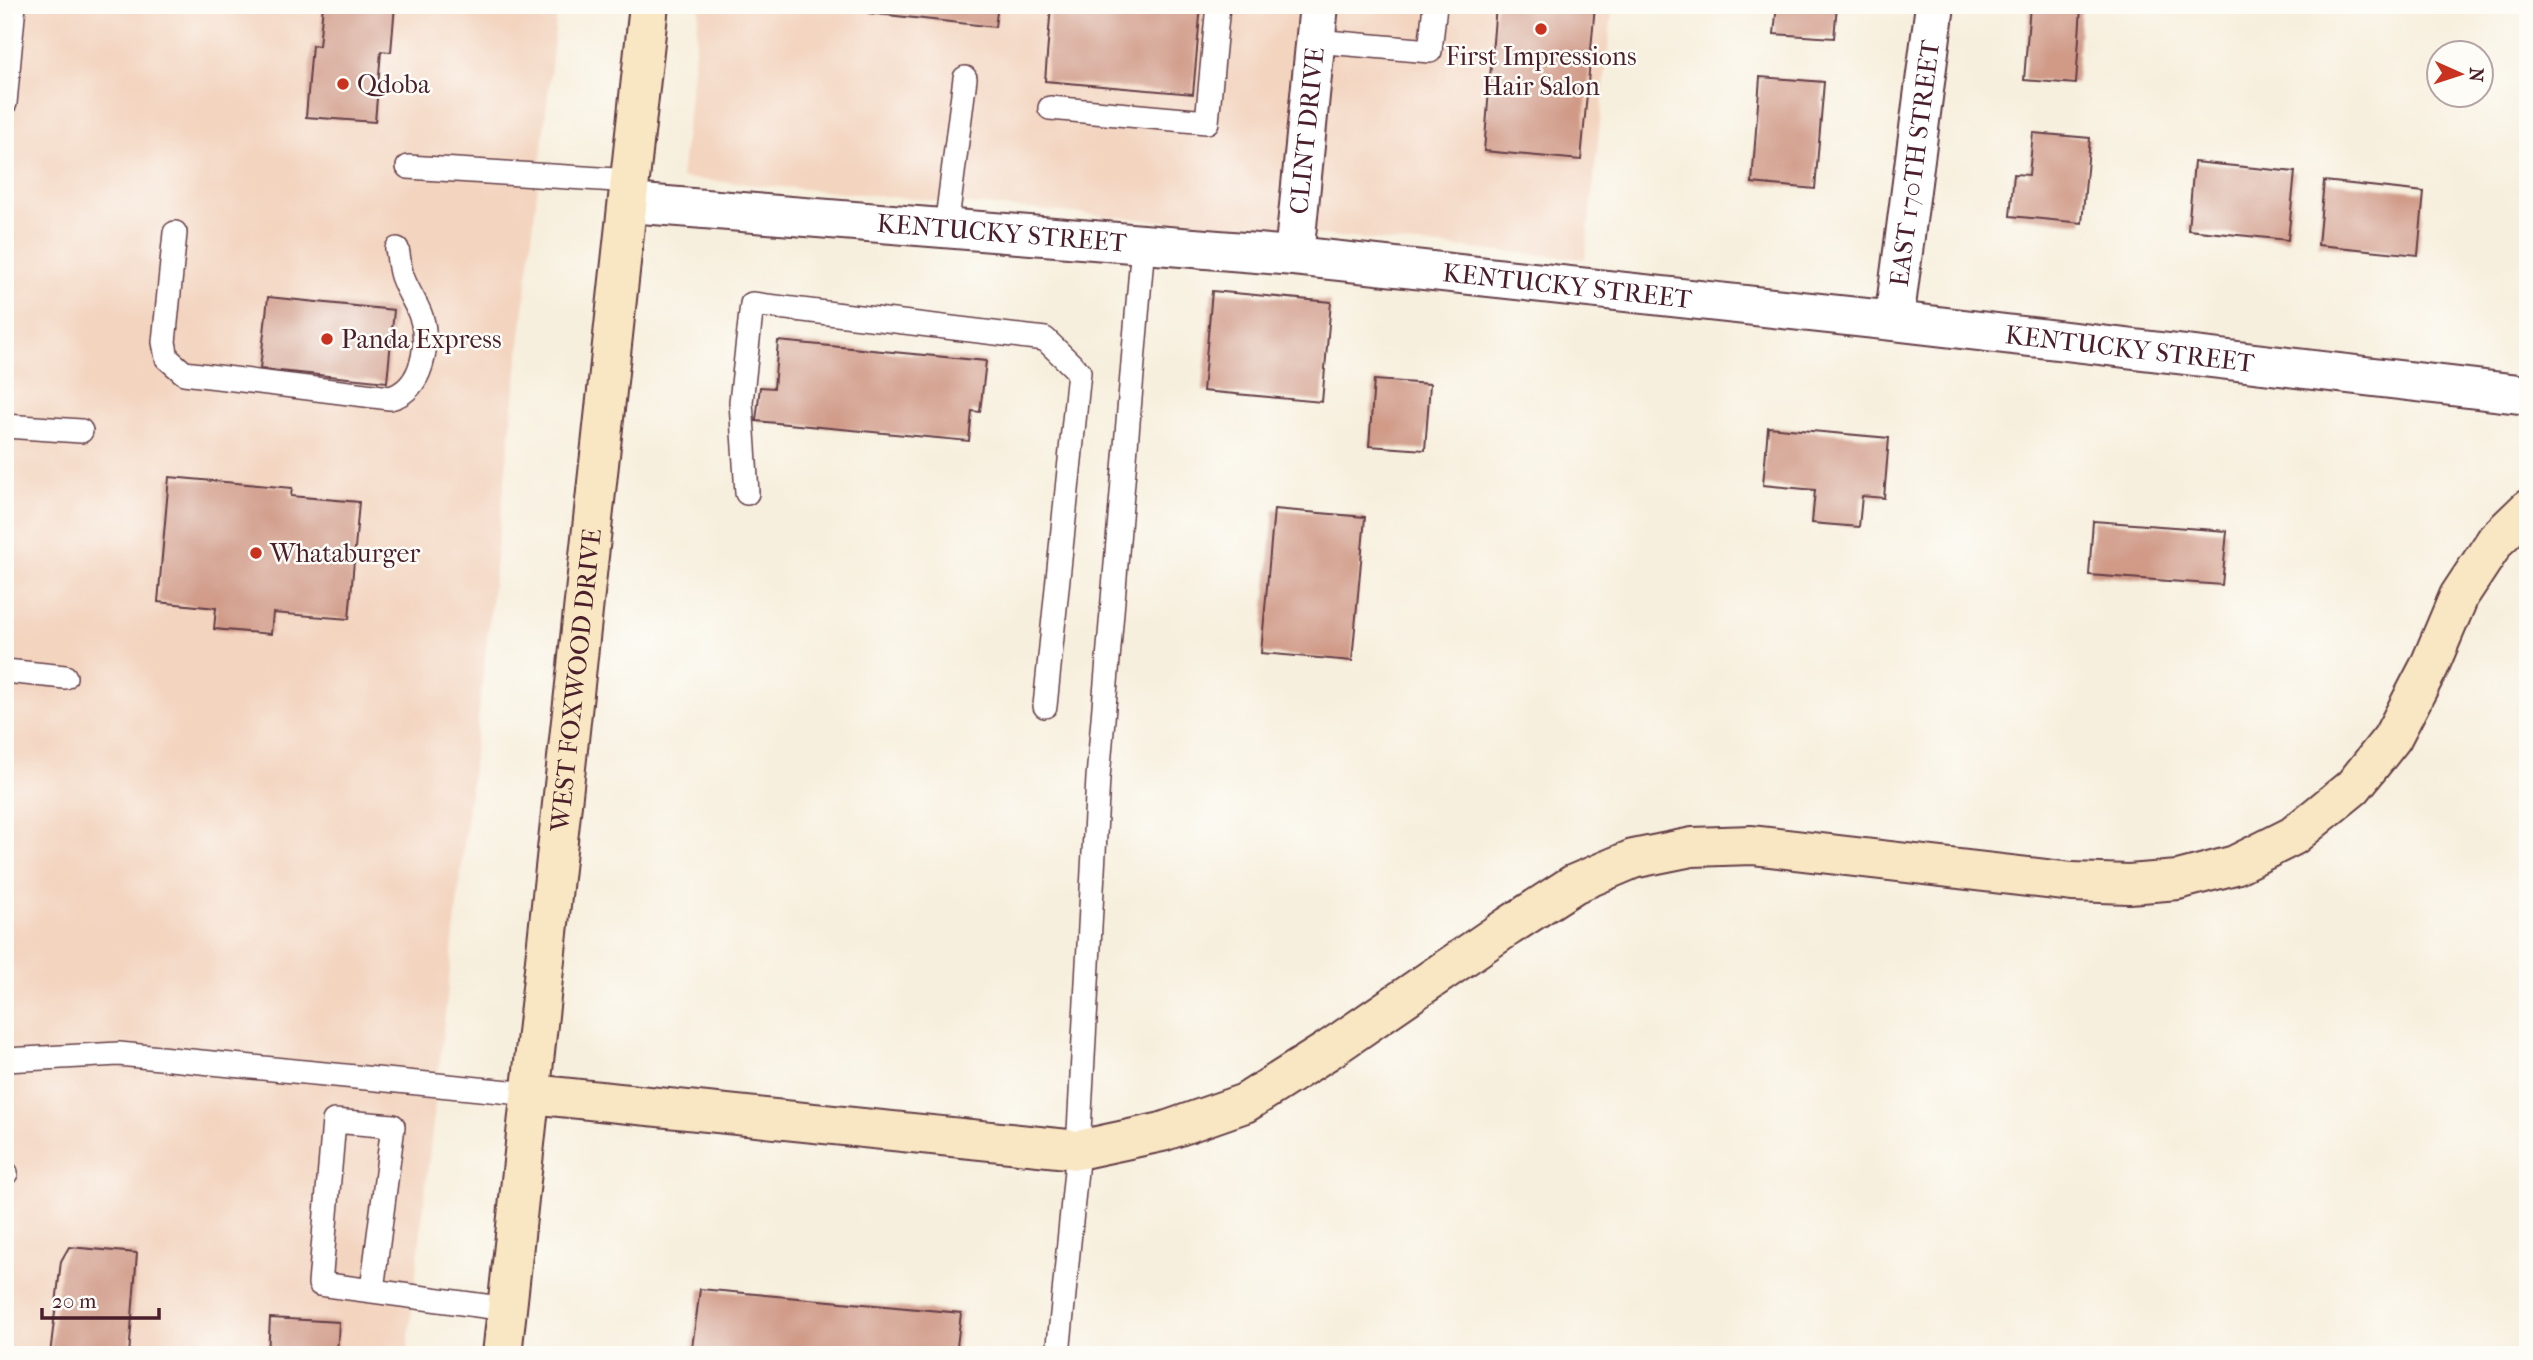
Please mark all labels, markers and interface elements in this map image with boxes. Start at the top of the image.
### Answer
marker: First Impressions Hair Salon [1533,21,1549,37]
street label: EAST 170TH STREET [1883,38,1946,288]
north arrow [2424,38,2494,108]
place label: First Impressions Hair Salon [1446,41,1637,102]
street label: CLINT DRIVE [1283,46,1330,216]
text: N [2465,67,2487,83]
place label: Qdoba [357,69,431,100]
marker: Qdoba [335,76,351,92]
street label: KENTUCKY STREET [876,207,1128,258]
street label: KENTUCKY STREET [1441,257,1694,315]
street label: KENTUCKY STREET [2004,319,2256,378]
place label: Panda Express [341,324,502,355]
marker: Panda Express [319,331,335,347]
street label: WEST FOXWOOD DRIVE [543,527,607,834]
place label: Whataburger [269,538,420,569]
marker: Whataburger [248,545,264,561]
scale bar [42,1276,159,1320]
text: 20 m [52,1289,97,1313]

